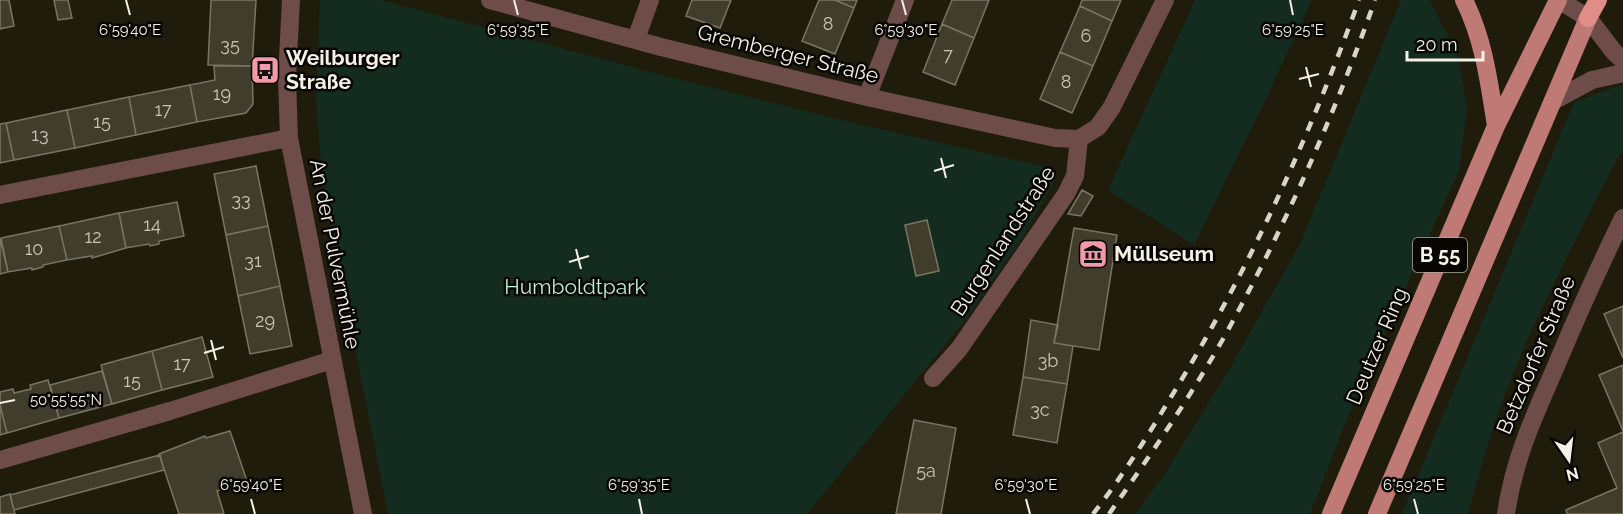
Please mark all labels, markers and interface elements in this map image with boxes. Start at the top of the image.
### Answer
house number: 8 [823,13,833,34]
street label: Gremberger Straße [695,19,881,88]
text: 6°59'40"E [99,21,161,39]
text: 6°59'35"E [487,21,549,39]
text: 6°59'30"E [875,21,937,39]
text: 6°59'25"E [1262,21,1324,39]
scale bar [1407,24,1484,62]
house number: 6 [1081,25,1092,46]
house number: 35 [220,34,240,55]
text: 20 m [1416,34,1458,55]
house number: 7 [943,44,953,65]
place label: Weilburger Straße [286,45,400,94]
bus stop icon: Weilburger Straße [249,54,281,86]
house number: 8 [1061,71,1071,92]
house number: 19 [213,83,231,104]
house number: 17 [154,99,172,120]
house number: 15 [93,111,111,132]
house number: 13 [31,124,49,145]
street label: An der Pulvermühle [305,157,366,351]
street label: Burgenlandstraße [945,161,1060,320]
house number: 33 [231,189,251,210]
house number: 14 [143,214,161,235]
house number: 12 [84,226,102,247]
house number: 10 [25,238,43,259]
museum icon: Müllseum [1077,238,1109,270]
road number: B 55 [1413,238,1467,272]
place label: Müllseum [1114,241,1214,266]
house number: 31 [244,250,262,271]
street label: Betzdorfer Straße [1491,272,1580,438]
park label: Humboldtpark [504,274,646,299]
street label: Deutzer Ring [1341,283,1412,408]
house number: 29 [255,310,275,331]
house number: 3b [1038,350,1058,371]
house number: 17 [173,353,191,374]
house number: 15 [123,370,141,391]
text: 50°55'55"N [30,391,102,409]
house number: 3c [1030,399,1050,420]
north arrow [1539,430,1599,490]
house number: 5a [916,460,936,481]
text: N [1564,463,1581,485]
text: 6°59'40"E [220,476,282,494]
text: 6°59'35"E [608,476,670,494]
text: 6°59'30"E [995,476,1057,494]
text: 6°59'25"E [1383,476,1445,494]

